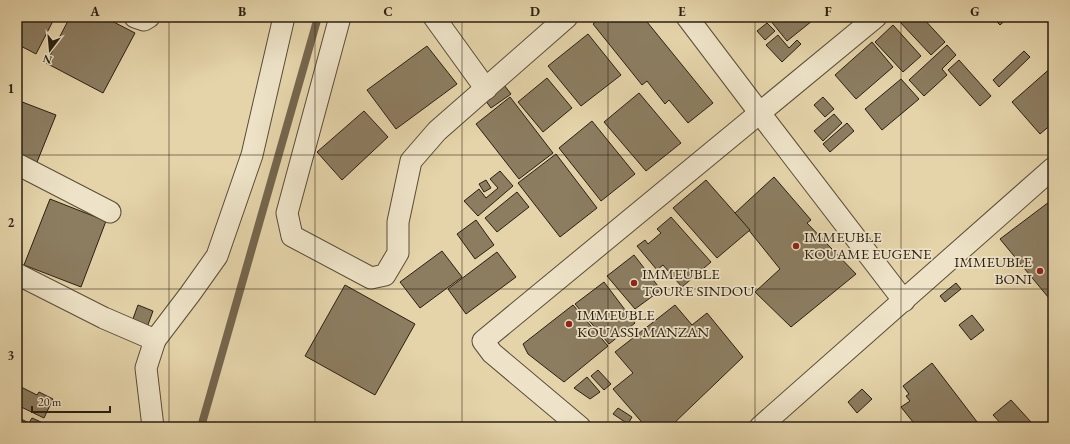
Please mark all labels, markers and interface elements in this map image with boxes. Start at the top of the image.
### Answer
text: A [89,3,100,20]
text: B [238,3,246,20]
text: C [383,3,393,20]
text: D [530,3,540,20]
text: E [678,3,686,20]
text: F [824,3,832,20]
text: G [970,3,980,20]
north arrow [30,30,70,70]
text: N [41,52,53,68]
text: 1 [8,80,15,97]
text: 2 [8,214,15,231]
place label: IMMEUBLE KOUAME EUGENE [804,227,932,263]
marker: IMMEUBLE KOUAME EUGENE [791,241,801,251]
place label: IMMEUBLE BONI [954,252,1033,288]
place label: IMMEUBLE TOURE SINDOU [642,264,754,300]
marker: IMMEUBLE BONI [1035,266,1045,276]
marker: IMMEUBLE TOURE SINDOU [629,278,639,288]
place label: IMMEUBLE KOUASSI MANZAN [577,305,709,341]
marker: IMMEUBLE KOUASSI MANZAN [564,319,574,329]
text: 3 [8,347,15,364]
scale bar [32,388,110,414]
text: 20 m [38,394,62,410]

